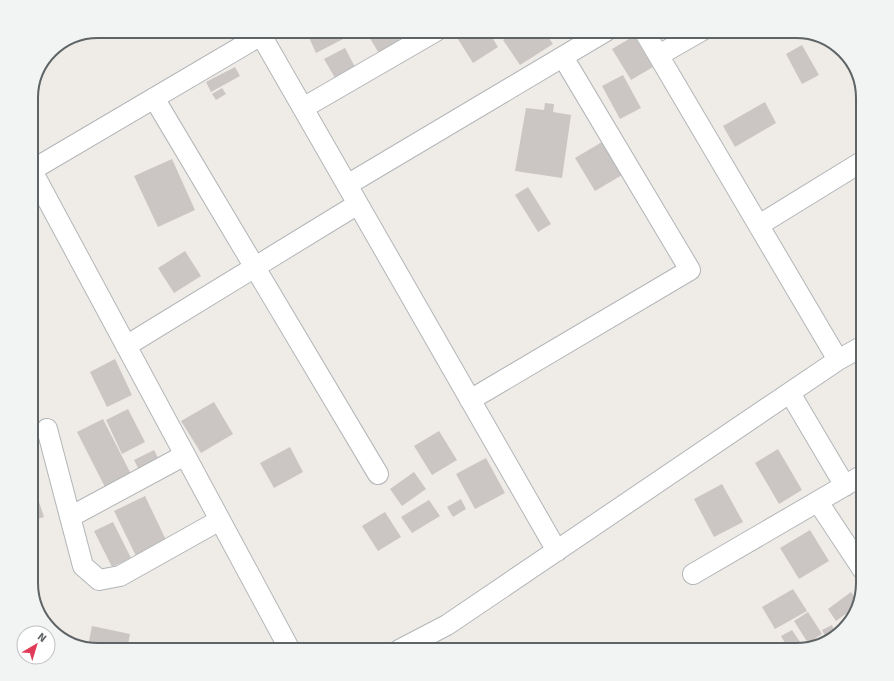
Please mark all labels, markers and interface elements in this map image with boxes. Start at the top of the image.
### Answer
north arrow [16,625,56,665]
text: N [35,630,49,645]

